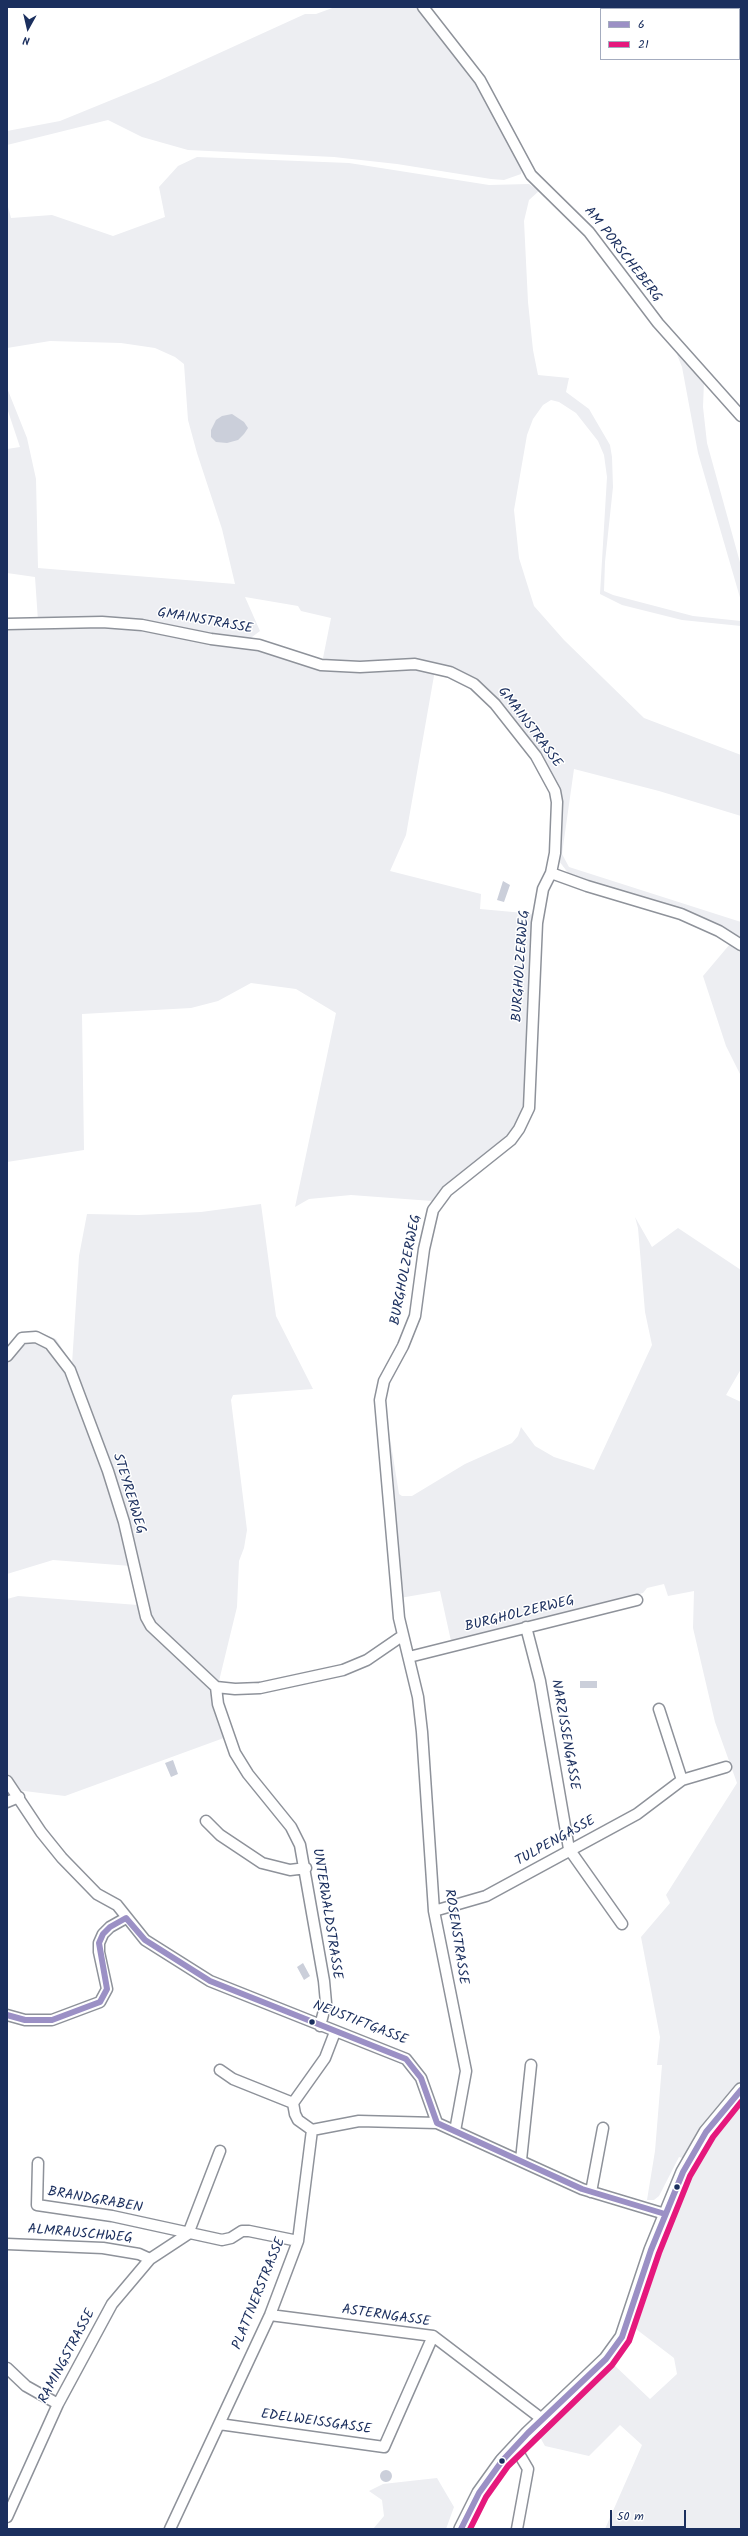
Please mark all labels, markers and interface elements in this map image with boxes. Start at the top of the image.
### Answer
north arrow [8,8,48,48]
legend [600,8,740,60]
text: 6 [638,15,645,34]
text: N [22,30,31,49]
text: 21 [638,35,649,54]
street label: AM PORSCHEBERG [579,204,665,306]
street label: GMAINSTRASSE [156,605,254,639]
street label: GMAINSTRASSE [493,684,565,772]
street label: BURGHOLZERWEG [510,909,534,1023]
street label: BURGHOLZERWEG [388,1213,426,1327]
street label: STEYRERWEG [108,1452,148,1536]
street label: BURGHOLZERWEG [463,1593,577,1637]
street label: NARZISSENGASSE [546,1678,582,1792]
street label: TULPENGASSE [513,1813,599,1871]
street label: UNTERWALDSTRASSE [307,1847,345,1981]
street label: ROSENSTRASSE [439,1888,471,1986]
street label: NEUSTIFTGASSE [310,1998,410,2050]
unlabelled marker [307,2017,317,2027]
unlabelled marker [672,2182,682,2192]
street label: BRANDGRABEN [46,2184,144,2218]
street label: ALMRAUSCHWEG [27,2222,133,2248]
street label: PLATTNERSTRASSE [230,2236,290,2352]
street label: ASTERNGASSE [341,2302,431,2332]
street label: RAMINGSTRASSE [36,2307,100,2407]
street label: EDELWEISSGASSE [260,2407,372,2439]
unlabelled marker [497,2456,507,2466]
scale bar [612,2502,688,2528]
text: 50 m [617,2507,644,2526]

